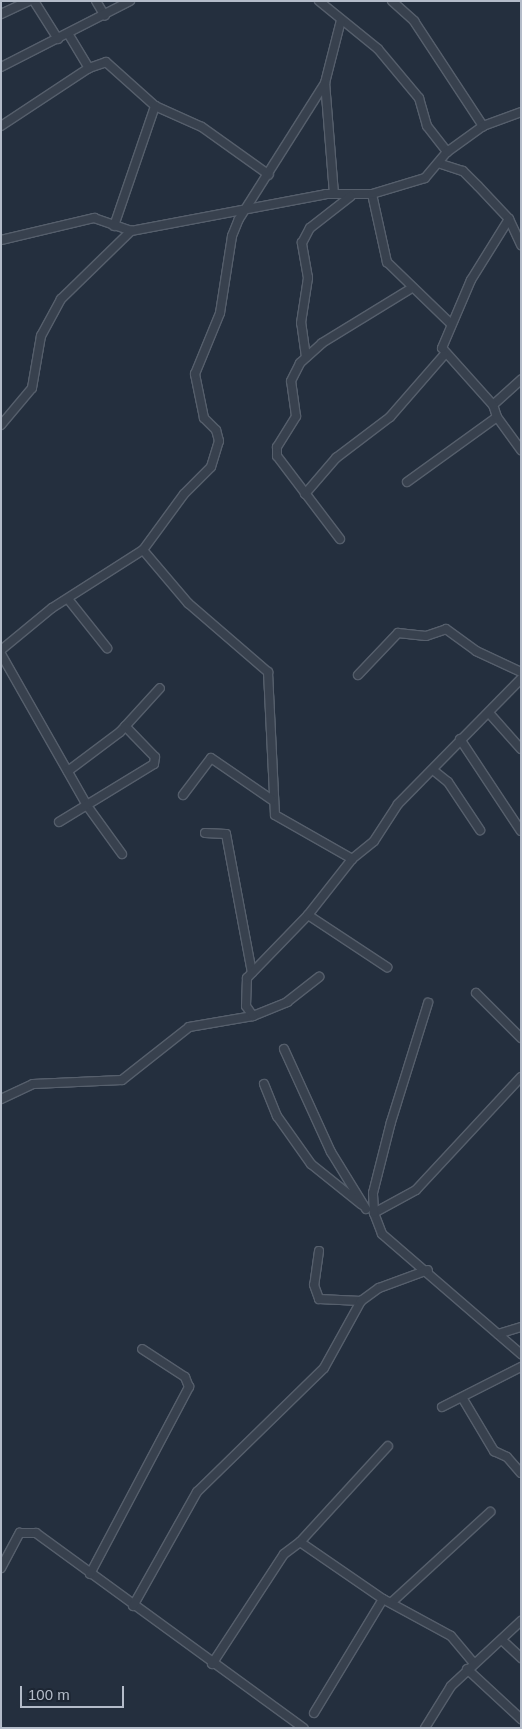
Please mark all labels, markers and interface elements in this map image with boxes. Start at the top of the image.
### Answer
scale bar [22,1676,126,1708]
text: 100 m [28,1686,70,1703]

